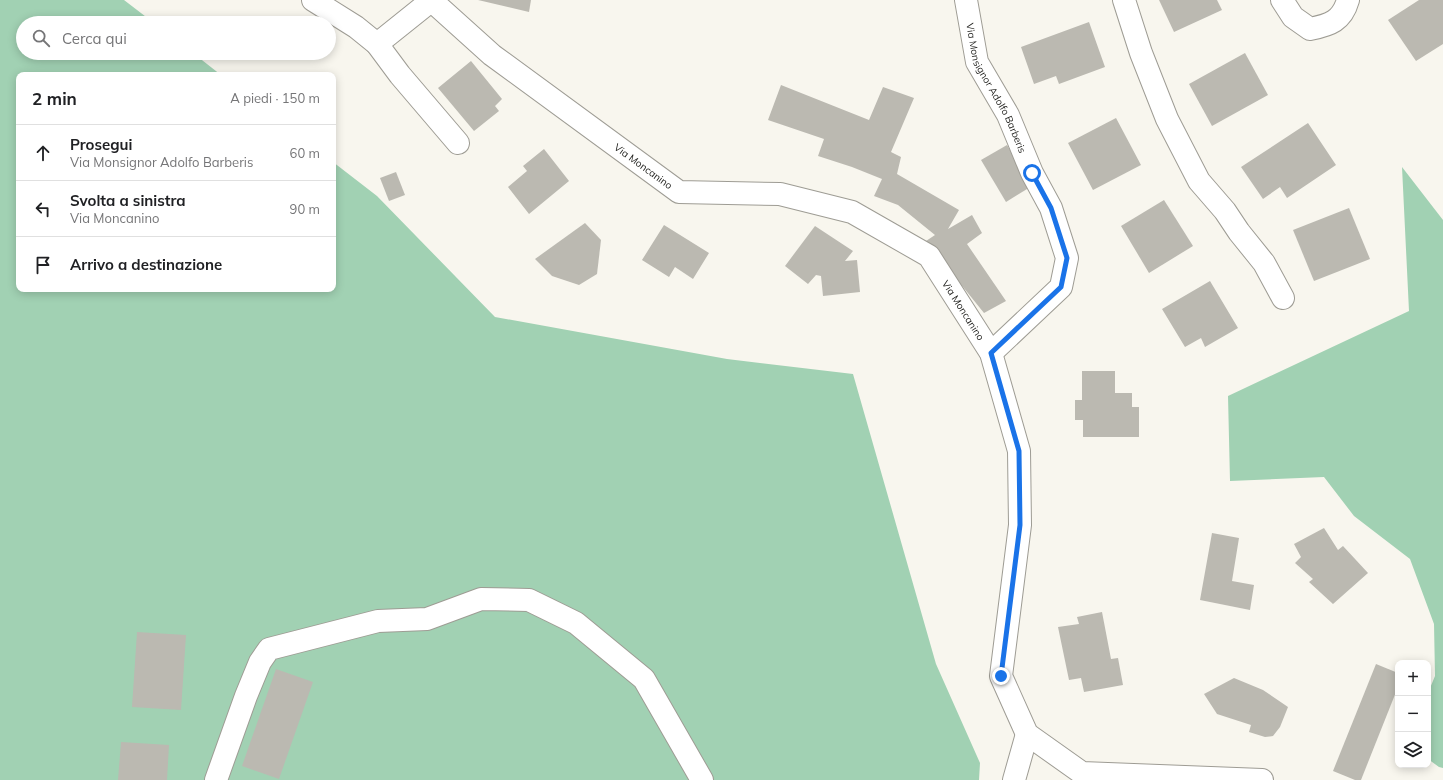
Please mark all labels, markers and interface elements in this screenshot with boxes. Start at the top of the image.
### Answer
search box [16,16,336,60]
street label: Via Monsignor Adolfo Barberis [964,22,1029,155]
icon: search [30,27,52,49]
text: Cerca qui [62,29,127,48]
text: 2 min [32,88,77,109]
text: A piedi · 150 m [230,90,320,106]
text: Prosegui [70,135,132,154]
street label: Via Moncanino [612,140,675,192]
icon: ahead [32,142,54,164]
text: 60 m [290,145,320,161]
text: Via Monsignor Adolfo Barberis [70,154,253,170]
route start [1023,164,1041,182]
text: Svolta a sinistra [70,191,186,210]
icon: left [32,198,54,220]
text: 90 m [290,201,320,217]
text: Via Moncanino [70,210,160,226]
icon: arrive [32,254,54,276]
text: Arrivo a destinazione [70,255,222,274]
street label: Via Moncanino [939,277,988,343]
map controls [1395,660,1431,768]
button: + [1395,660,1431,696]
route end [992,667,1010,685]
button: − [1395,696,1431,732]
button: layers [1395,732,1431,768]

